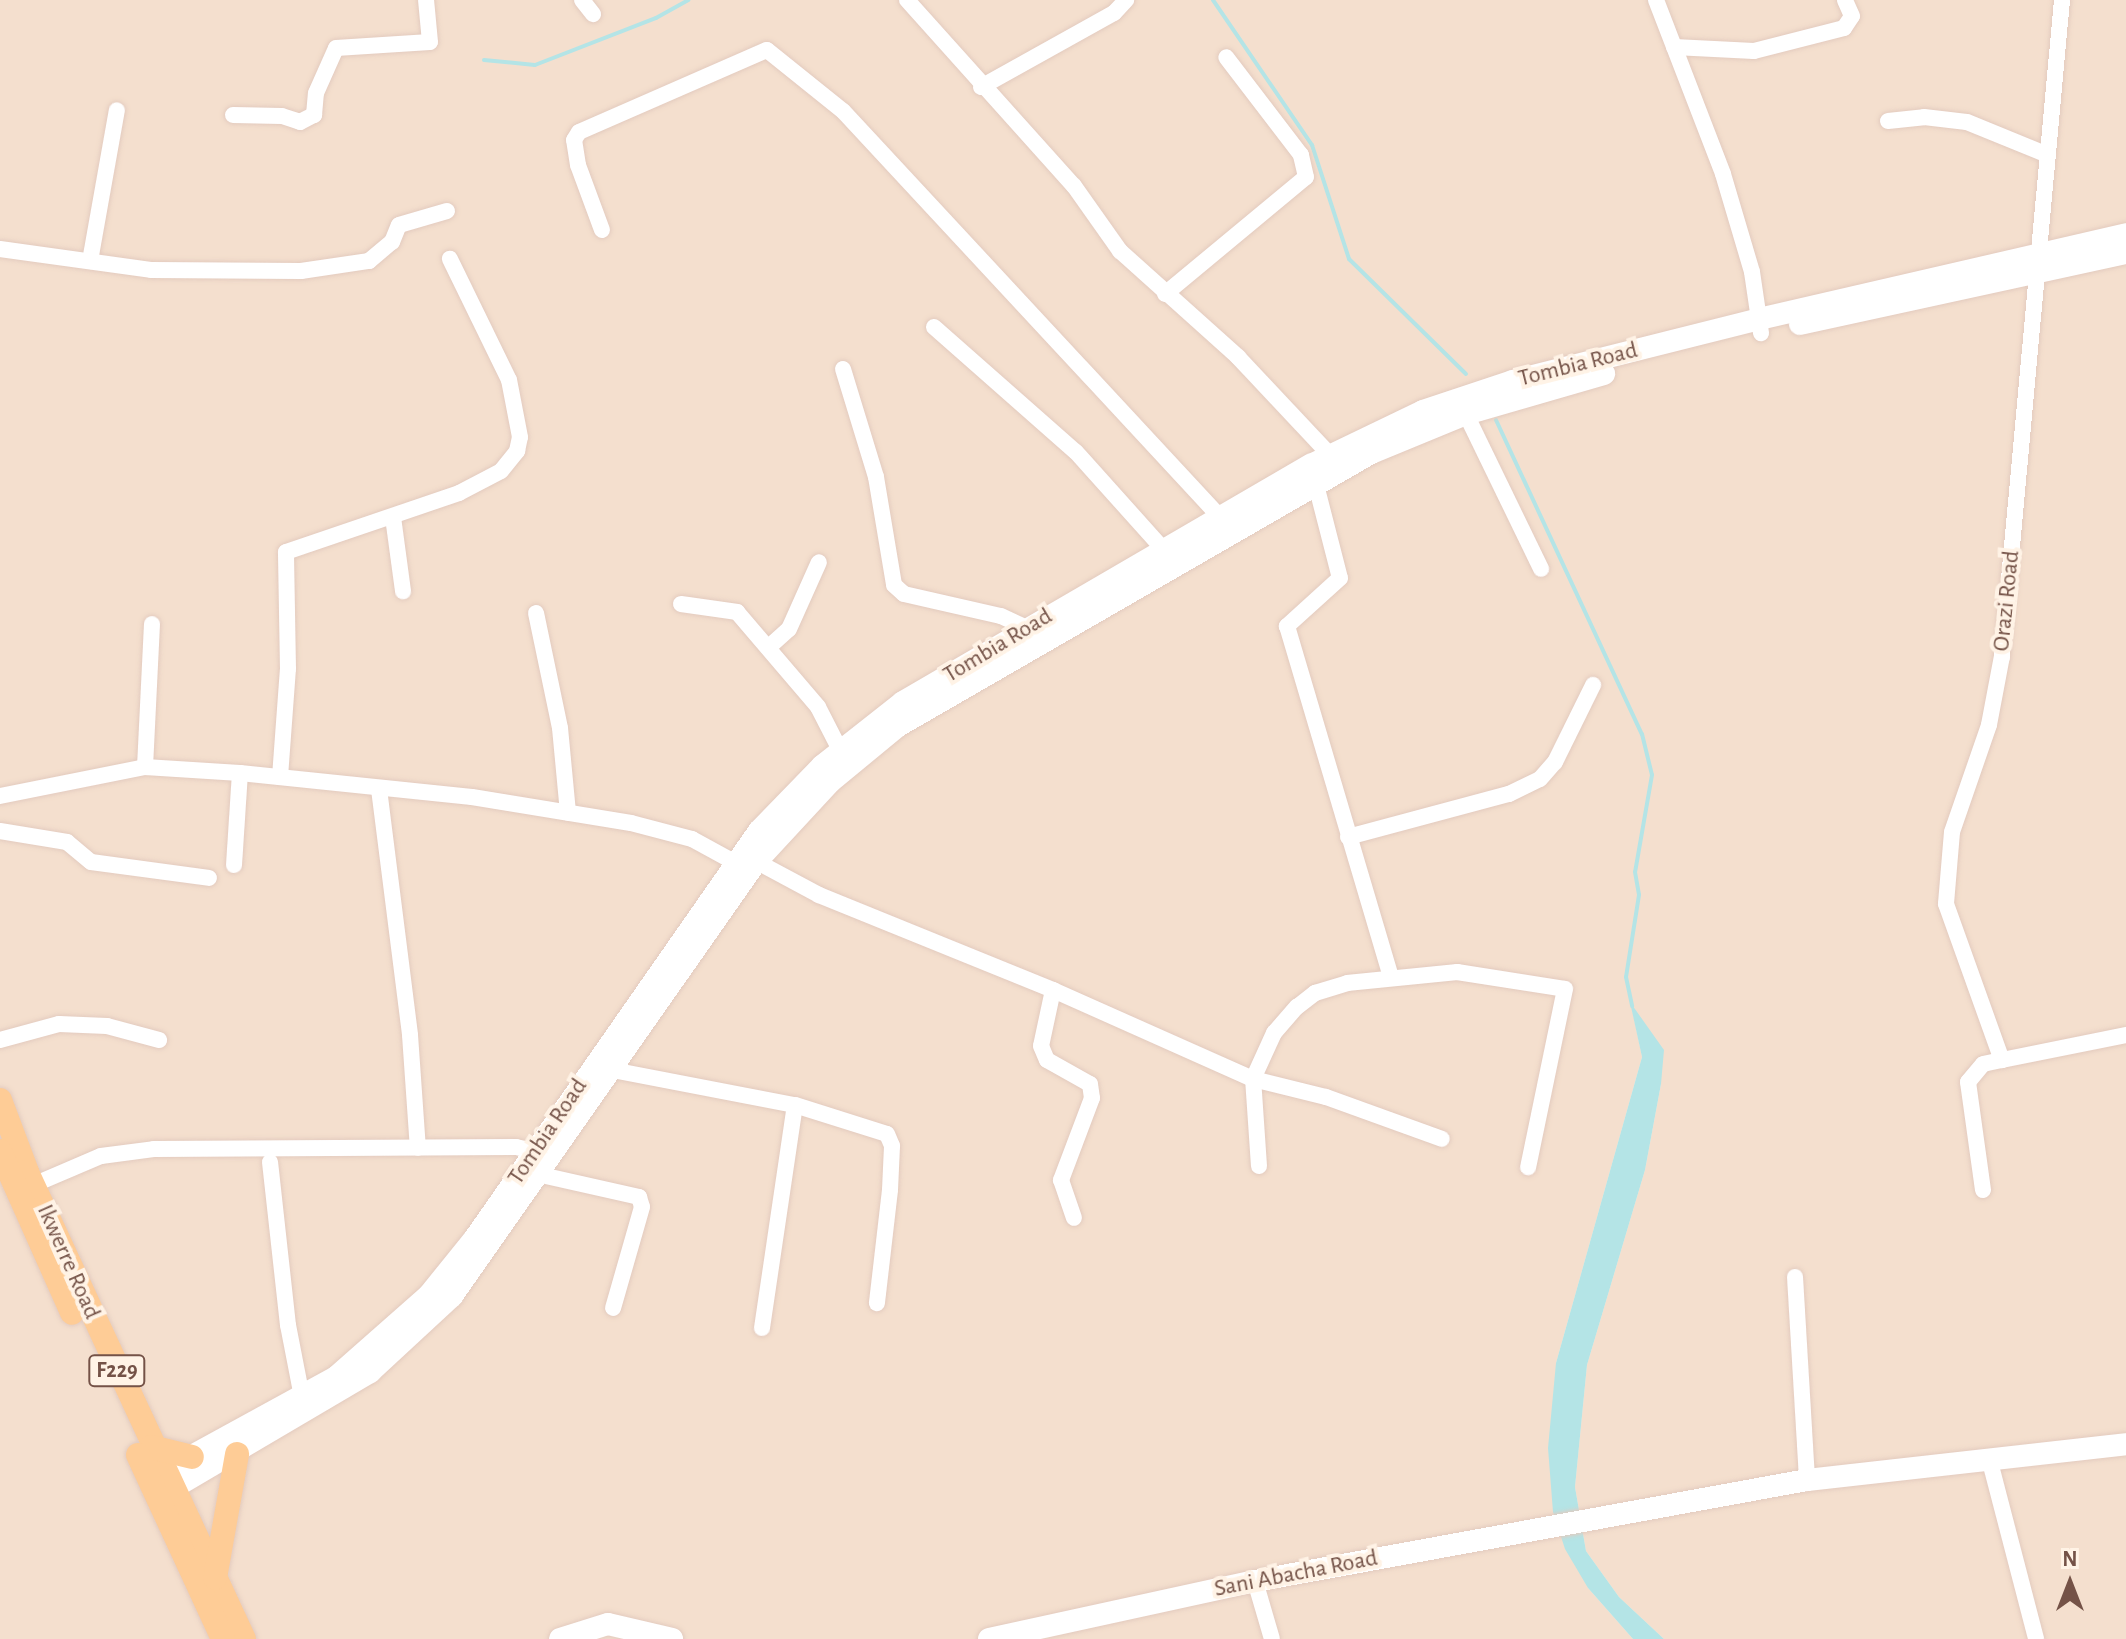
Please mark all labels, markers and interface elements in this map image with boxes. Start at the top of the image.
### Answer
street label: Tombia Road [1515,336,1641,394]
street label: Orazi Road [1987,549,2027,653]
street label: Tombia Road [938,602,1058,690]
street label: Tombia Road [502,1073,594,1191]
street label: Ikwerre Road [30,1200,106,1324]
road number: F229 [87,1353,147,1389]
north arrow [2030,1543,2110,1623]
street label: Sani Abacha Road [1212,1544,1380,1604]
text: N [2062,1548,2078,1570]

